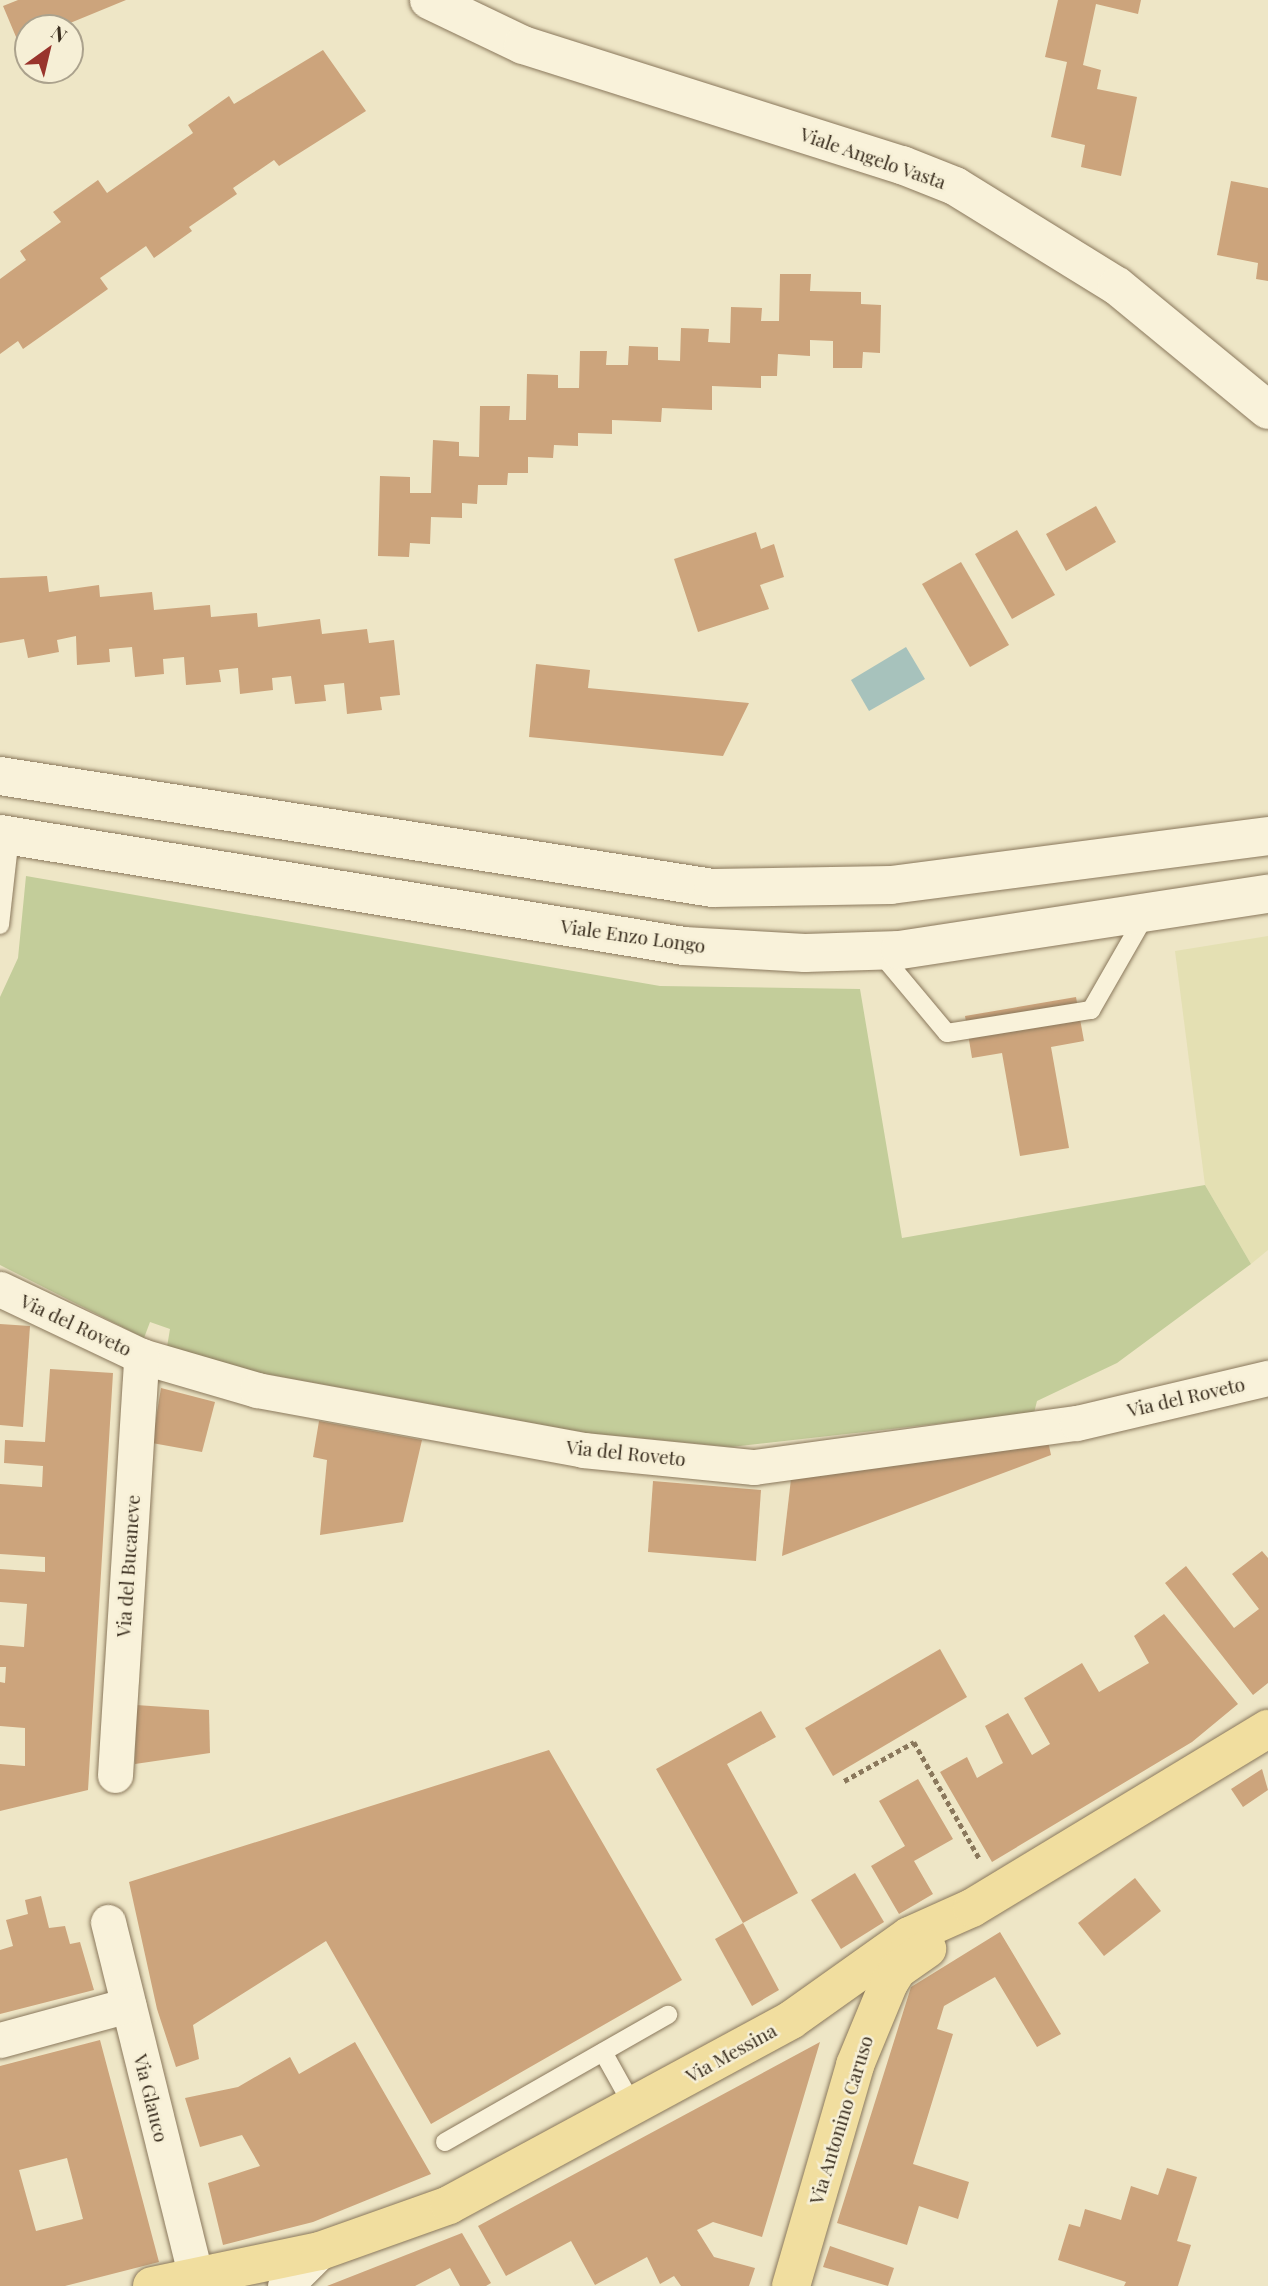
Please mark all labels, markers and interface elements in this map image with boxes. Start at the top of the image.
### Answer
north arrow [14,14,84,84]
text: N [47,19,73,48]
street label: Viale Angelo Vasta [796,122,950,194]
street label: Viale Enzo Longo [559,915,707,957]
street label: Via del Roveto [17,1289,135,1361]
street label: Via del Roveto [1125,1372,1247,1422]
street label: Via del Roveto [565,1435,687,1471]
street label: Via del Bucaneve [112,1494,144,1638]
street label: Via Messina [682,2019,780,2087]
street label: Via Antonino Caruso [804,2033,878,2207]
street label: Via Glauco [129,2052,173,2144]

